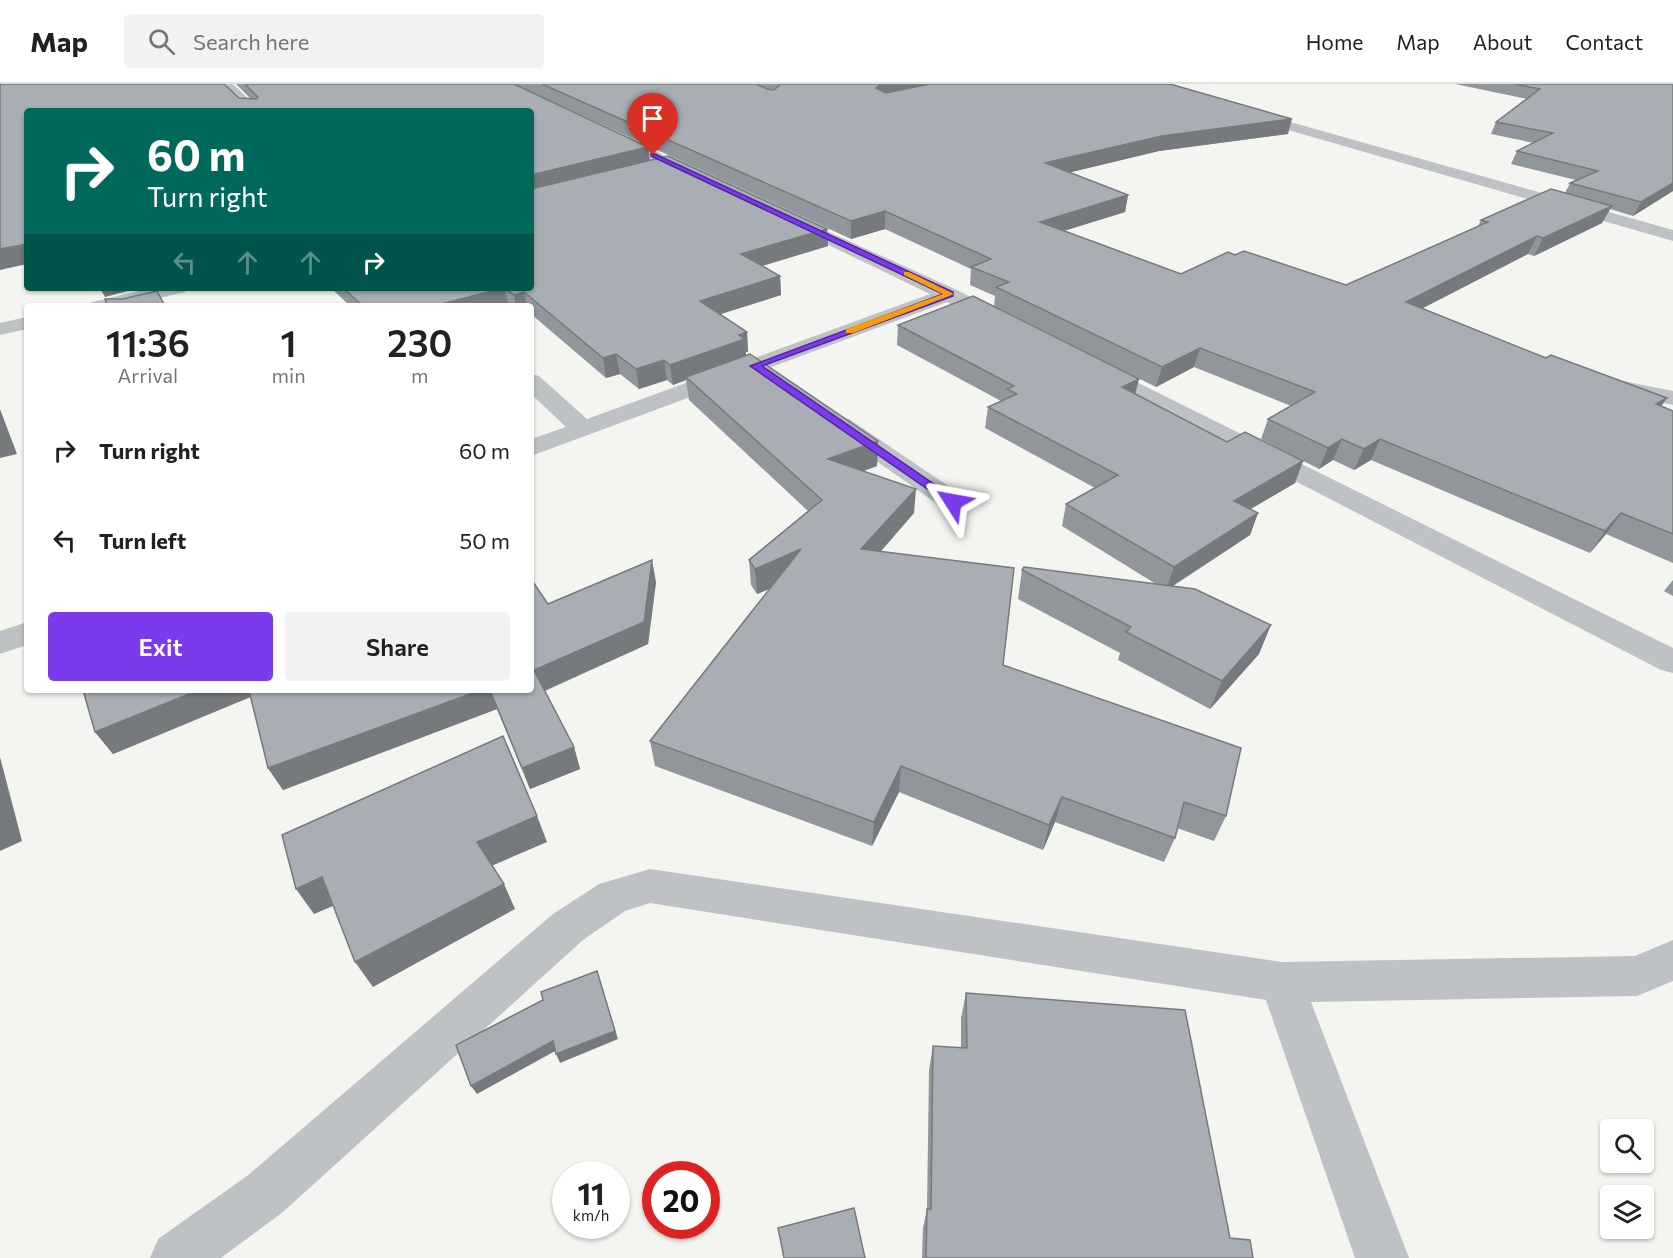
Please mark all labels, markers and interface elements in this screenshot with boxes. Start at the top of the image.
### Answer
search box [124,14,544,68]
text: Map [30,24,88,58]
icon: search [145,25,178,58]
text: Search here [193,28,309,55]
text: Home [1306,29,1363,54]
text: Map [1396,29,1440,54]
text: About [1473,29,1532,54]
text: Contact [1565,29,1643,54]
pin [627,93,678,155]
icon: arrive [636,102,669,135]
text: 60 m [147,128,246,180]
icon: right [48,132,126,210]
text: Turn right [147,180,267,213]
icon: left [168,246,201,279]
icon: ahead [231,246,264,279]
icon: ahead [294,246,327,279]
icon: right [357,246,390,279]
text: 11:36 [106,320,190,364]
text: 1 [281,320,297,364]
text: 230 [387,320,452,364]
text: Arrival [118,363,178,387]
text: min [272,363,306,387]
text: m [411,363,429,387]
icon: right [48,434,81,467]
text: Turn right [99,437,200,464]
text: 60 m [459,437,510,464]
position arrow [921,470,985,534]
icon: left [48,524,81,557]
text: Turn left [99,527,186,554]
text: 50 m [460,527,510,554]
button: Exit [48,612,273,681]
button: Share [285,612,510,681]
map controls [1600,1119,1654,1239]
button: search [1600,1119,1654,1173]
speed limit sign: 20 [642,1161,720,1239]
text: 11 [577,1174,605,1211]
button: layers [1600,1185,1654,1239]
text: km/h [573,1206,609,1224]

